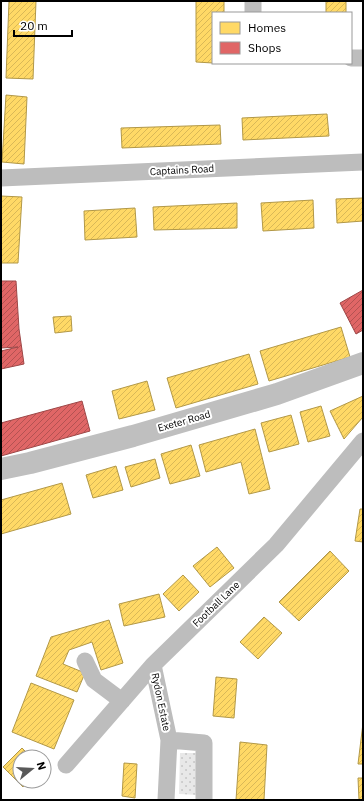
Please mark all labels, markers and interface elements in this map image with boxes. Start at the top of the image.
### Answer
scale bar [14,12,72,38]
legend [212,12,352,64]
text: 20 m [20,18,48,33]
text: Homes [248,20,286,35]
text: Shops [248,40,281,55]
street label: Captains Road [149,162,215,178]
street label: Exeter Road [156,407,212,435]
street label: Football Lane [190,578,243,630]
street label: Rydon Estate [148,672,174,733]
north arrow [12,749,52,789]
text: N [34,760,49,772]

